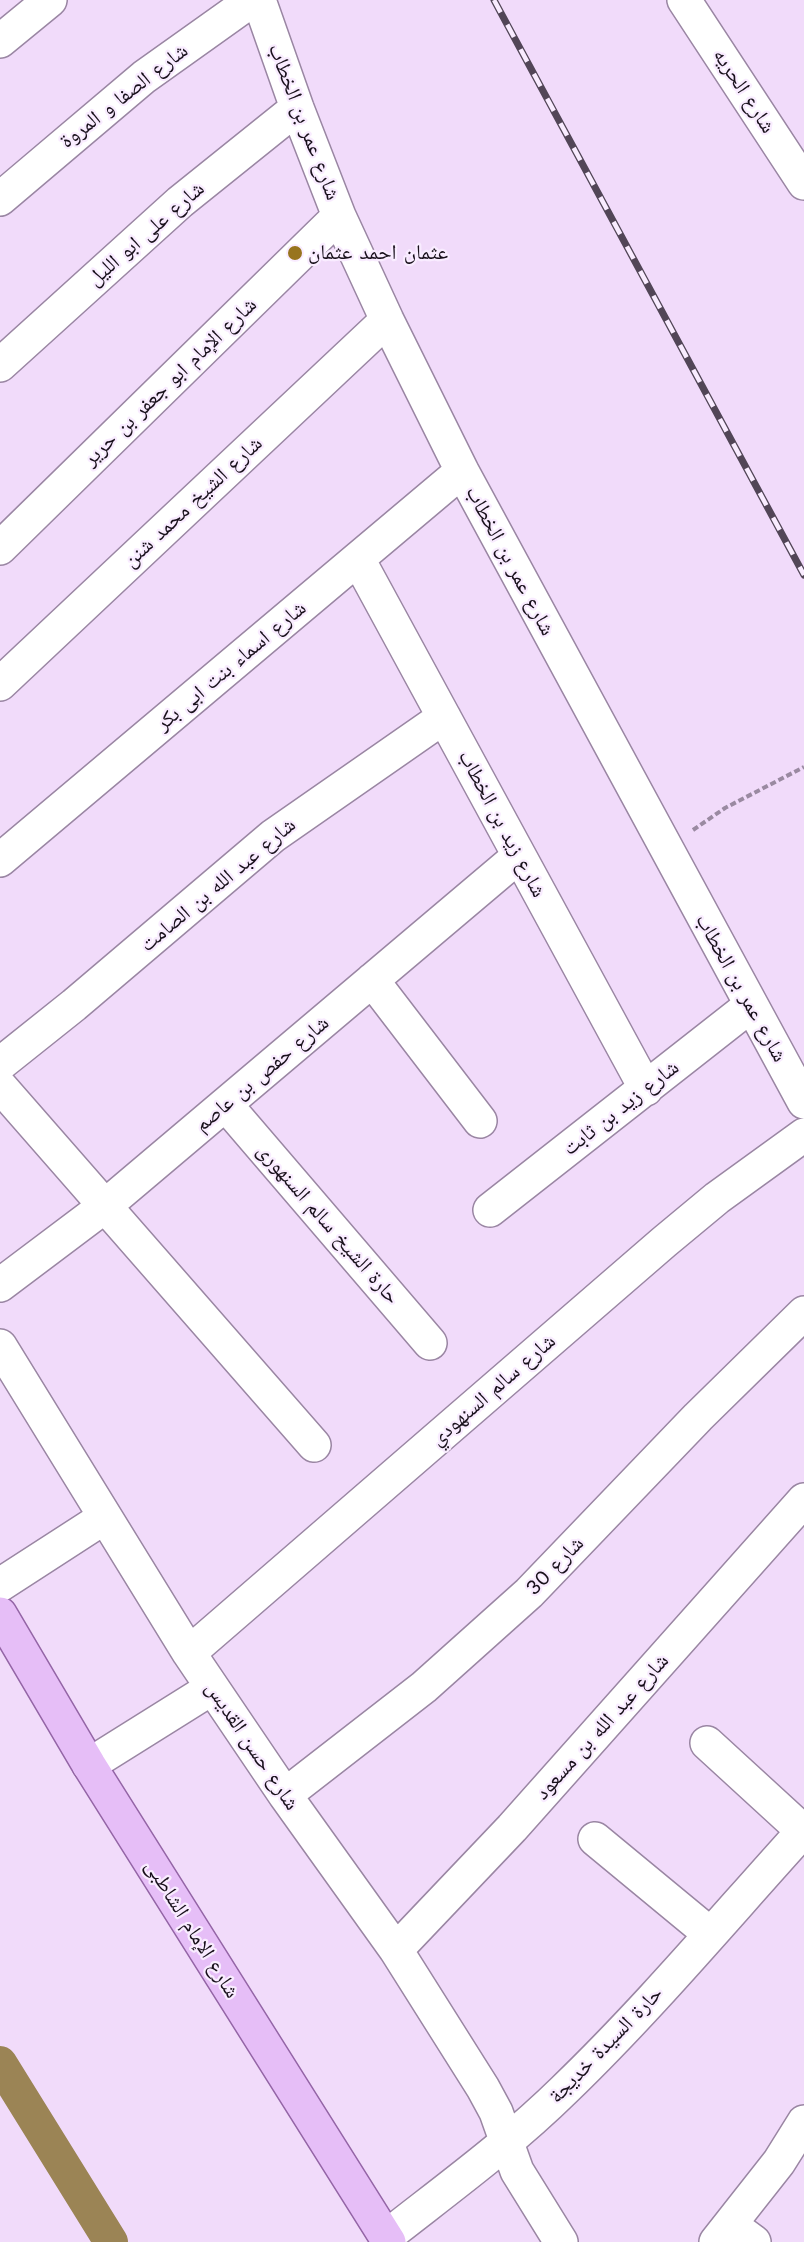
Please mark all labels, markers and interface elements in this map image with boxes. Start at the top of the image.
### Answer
street label: شارع الصفا و المروة [55,38,193,154]
street label: شارع عمر بن الخطاب [263,40,345,204]
street label: شارع الحريه [707,44,781,138]
street label: شارع على ابو الليل [82,176,210,292]
place label: عثمان احمد عثمان [308,240,448,266]
marker: عثمان احمد عثمان [286,244,304,262]
street label: شارع الإمام ابو جعفر بن حرير [78,292,262,472]
street label: شارع الشيخ محمد شنن [118,431,268,573]
street label: شارع عمر بن الخطاب [460,482,560,640]
street label: شارع اسماء بنت ابى بكر [151,596,311,736]
street label: شارع زيد بن الخطاب [453,746,551,902]
street label: شارع عبد الله بن الصامت [135,813,301,957]
street label: شارع عمر بن الخطاب [690,910,792,1066]
street label: شارع حفص بن عاصم [190,1011,334,1137]
street label: شارع زيد بن ثابت [558,1055,684,1161]
street label: حارة الشيخ سالم السنهورى [251,1138,405,1310]
street label: شارع سالم السنهودي [425,1329,561,1451]
street label: شارع 30 [521,1531,589,1601]
street label: شارع عبد الله بن مسعود [530,1649,674,1805]
street label: شارع حسن القديس [200,1677,304,1815]
street label: شارع الإمام الشاطبى [139,1855,245,2003]
street label: حارة السيدة خديجة [544,1981,668,2109]

